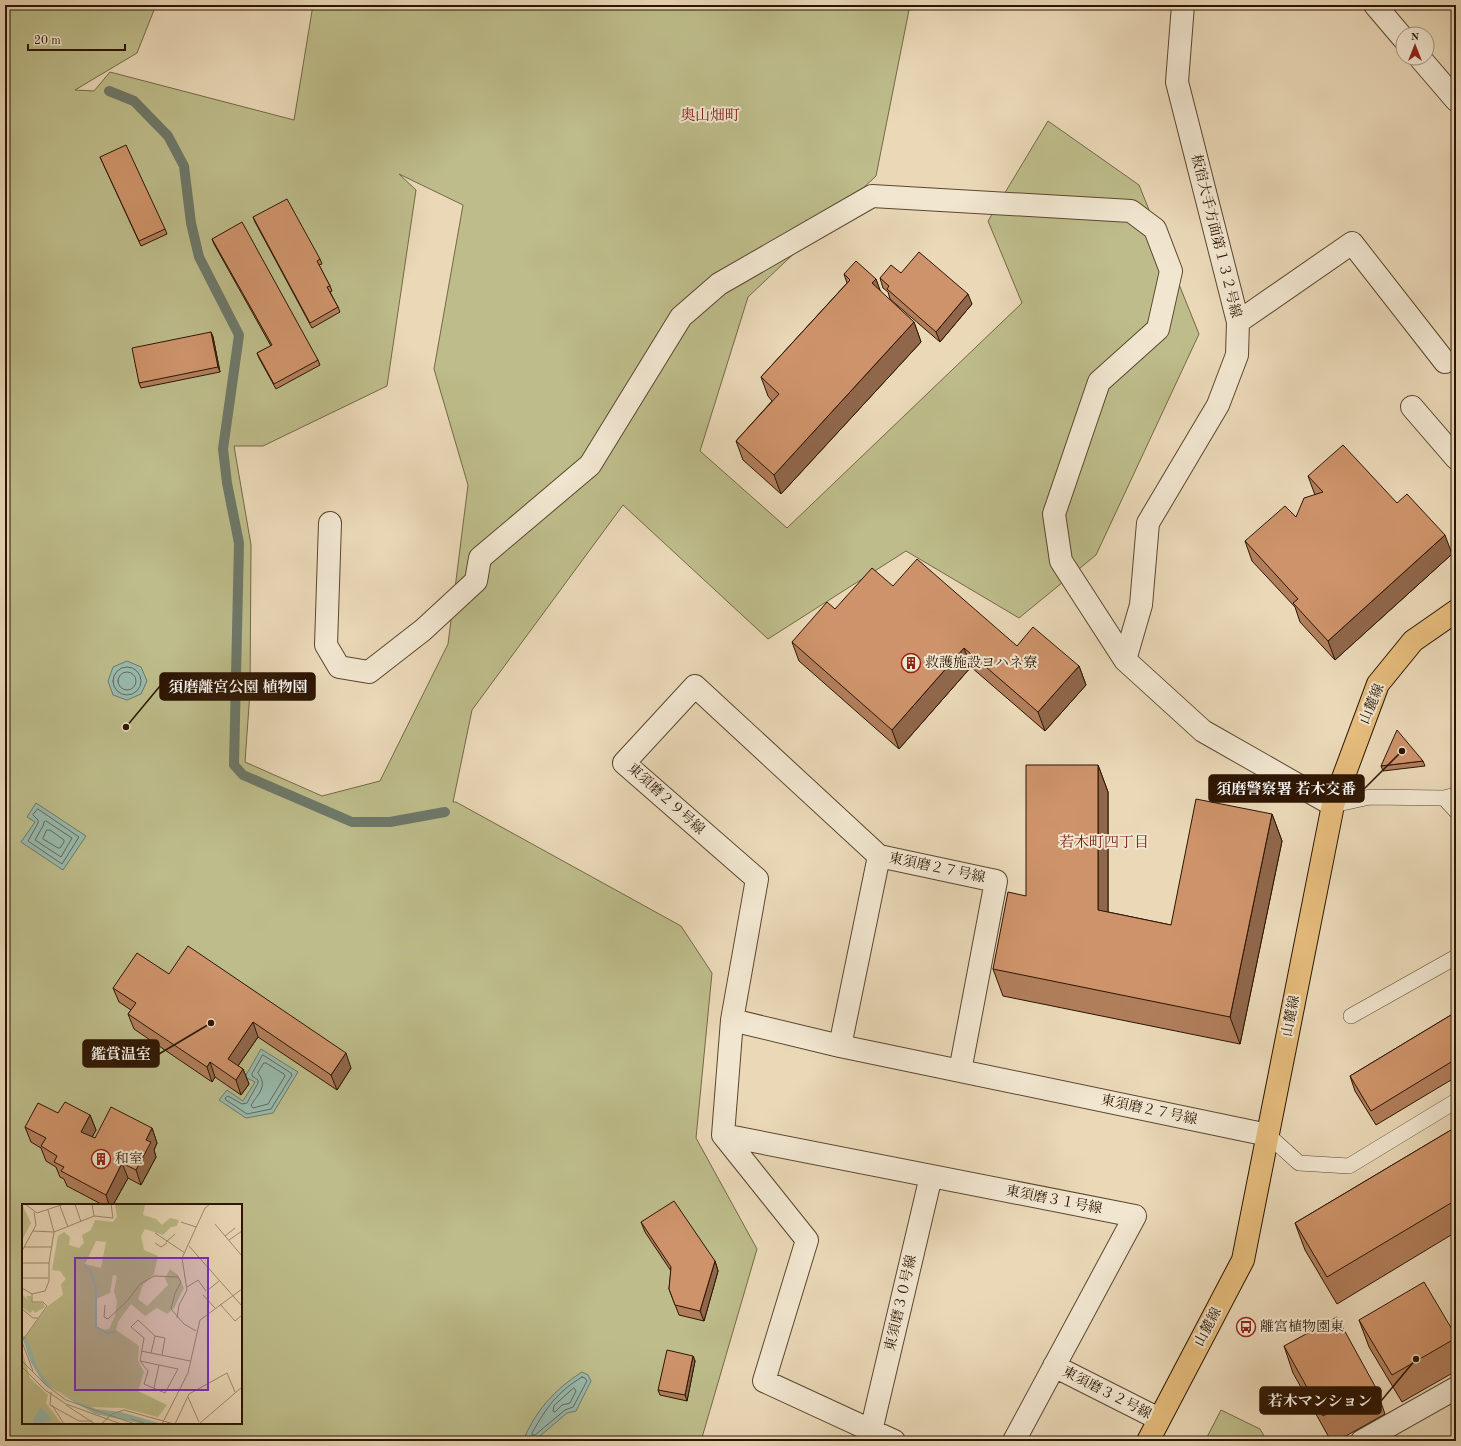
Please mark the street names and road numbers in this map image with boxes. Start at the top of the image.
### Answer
street label: 板宿大手方面第１３２号線 [1189,153,1244,319]
street label: 山麓線 [1356,682,1387,726]
street label: 東須磨２９号線 [625,760,708,837]
street label: 東須磨２７号線 [888,850,987,885]
street label: 山麓線 [1279,994,1302,1038]
street label: 東須磨２７号線 [1100,1092,1199,1127]
street label: 東須磨３１号線 [1005,1183,1104,1216]
street label: 東須磨３０号線 [882,1253,919,1352]
street label: 山麓線 [1191,1305,1224,1349]
street label: 東須磨３２号線 [1060,1364,1154,1421]

